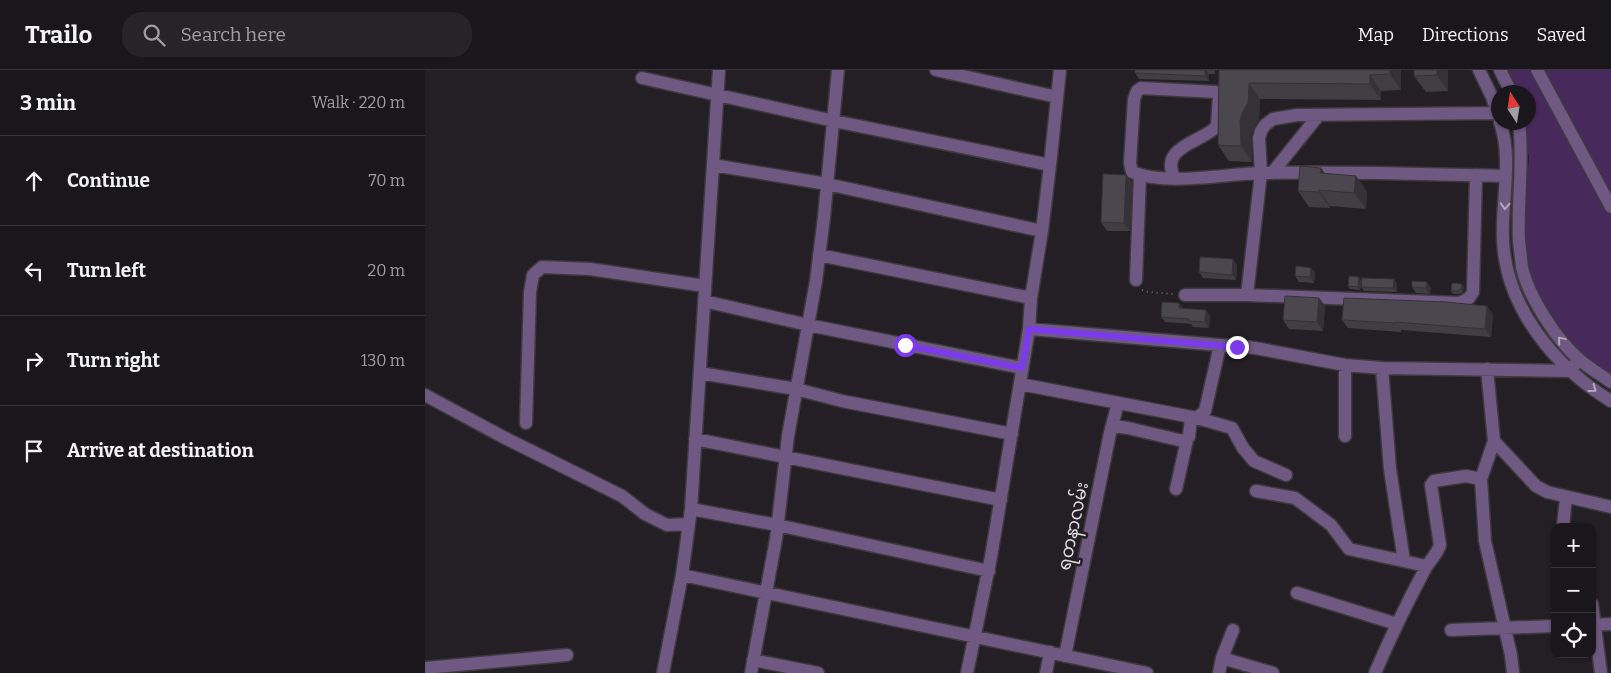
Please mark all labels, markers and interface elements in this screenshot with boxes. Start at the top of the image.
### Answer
search box [122,12,472,57]
text: Trailo [25,21,92,49]
icon: search [140,21,168,49]
text: Search here [180,23,286,46]
text: Map [1358,24,1394,46]
text: Directions [1422,24,1509,46]
text: Saved [1537,24,1586,46]
north arrow [1491,85,1536,130]
text: 3 min [20,90,76,116]
text: Walk · 220 m [312,93,405,112]
icon: ahead [20,167,48,195]
text: Continue [67,169,150,192]
text: 70 m [369,171,405,190]
one-way arrow [1499,202,1510,210]
icon: left [20,257,48,285]
text: Turn left [67,259,146,282]
text: 20 m [368,261,405,280]
route start [894,334,917,357]
route end [1226,336,1249,359]
one-way arrow [1558,337,1566,346]
icon: right [20,347,48,375]
text: Turn right [67,349,160,372]
text: 130 m [361,351,405,370]
one-way arrow [1587,383,1597,392]
icon: arrive [20,437,48,465]
text: Arrive at destination [67,439,254,462]
street label: ရတနာလမ်း [1051,479,1097,573]
map controls [1551,523,1596,658]
button: + [1551,523,1596,568]
button: − [1551,568,1596,613]
button: locate [1551,613,1596,658]

